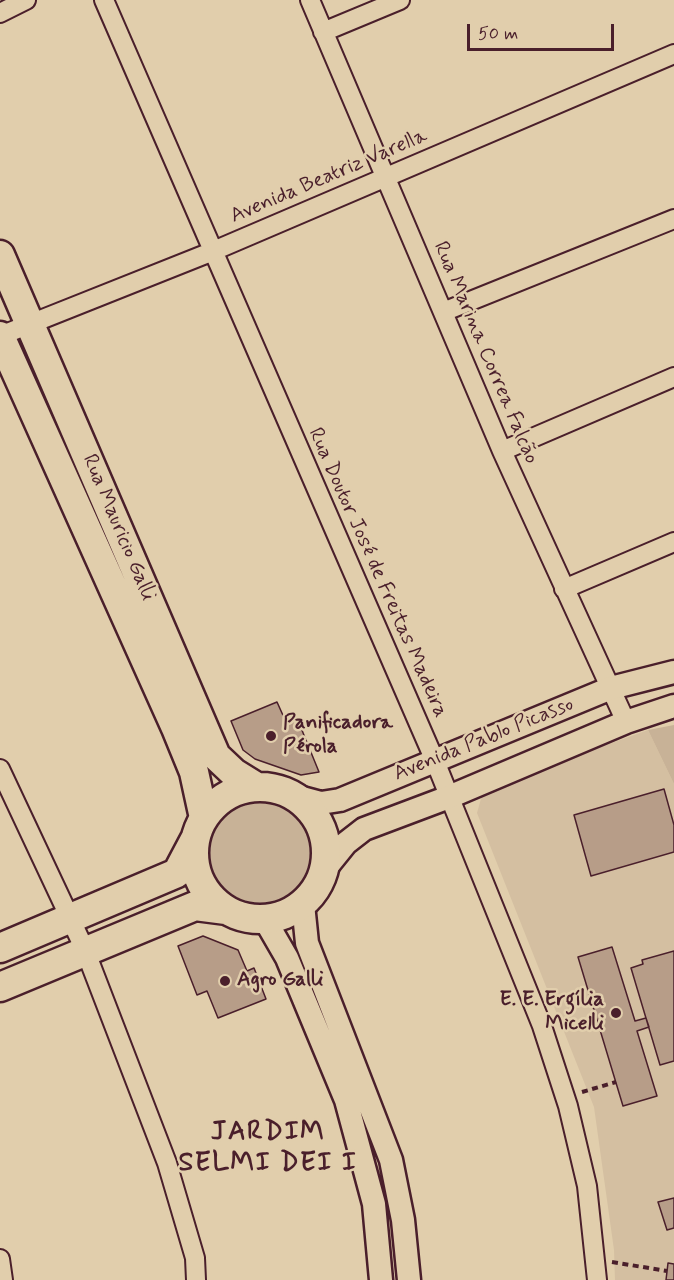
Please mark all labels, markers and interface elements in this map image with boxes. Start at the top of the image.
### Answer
scale bar [470,12,617,50]
text: 50 m [478,22,518,46]
street label: Avenida Beatriz Varella [227,124,431,230]
street label: Rua Marina Correa Falcão [427,238,543,468]
street label: Rua Doutor José de Freitas Madeira [302,424,452,722]
street label: Rua Mauricio Galli [76,451,160,605]
street label: Avenida Pablo Picasso [390,692,578,788]
place label: Panificadora Pérola [283,711,393,761]
marker: Panificadora Pérola [264,729,278,743]
place label: Agro Galli [237,968,323,994]
marker: Agro Galli [218,974,232,988]
place label: E. E. Ergília Micelli [500,988,604,1038]
marker: E. E. Ergília Micelli [609,1006,623,1020]
district label: JARDIM SELMI DEI I [179,1117,357,1180]

